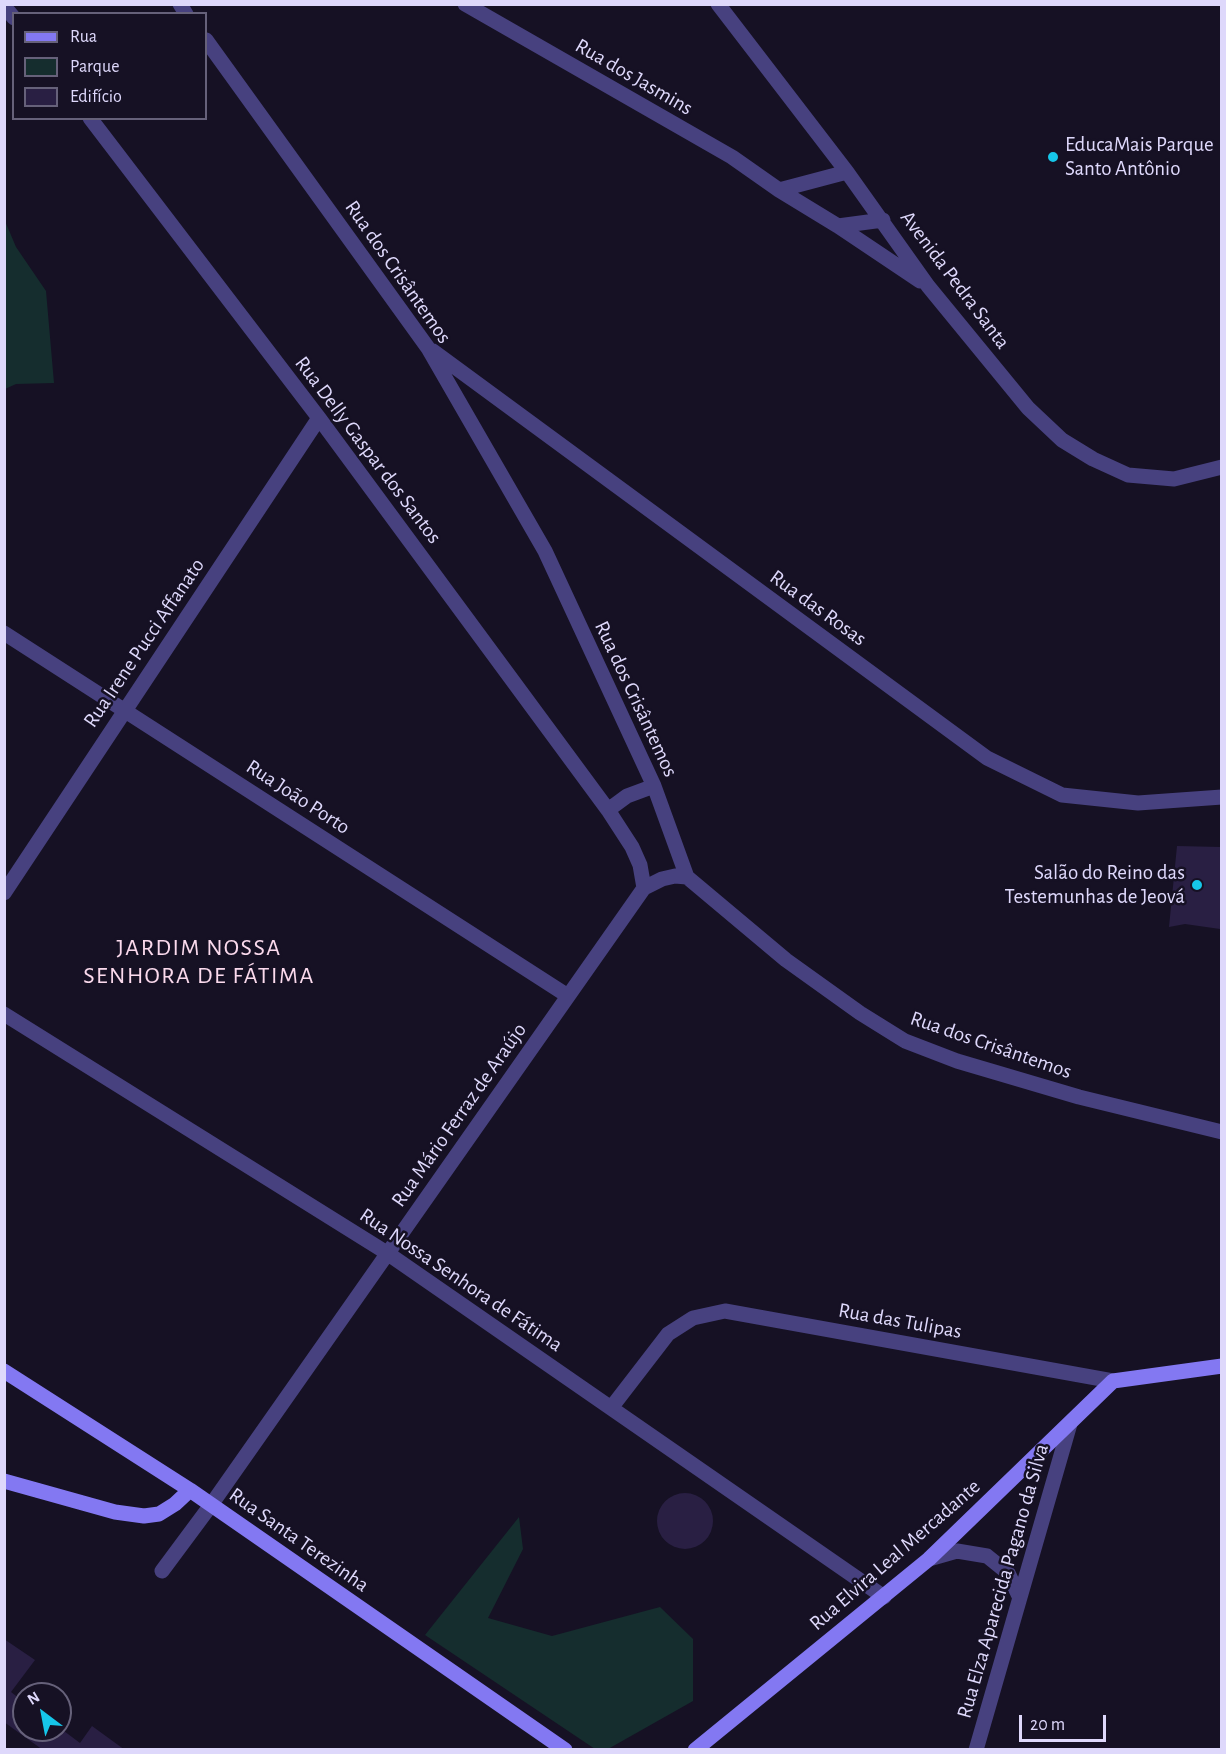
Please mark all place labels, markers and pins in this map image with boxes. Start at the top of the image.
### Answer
place label: EducaMais Parque Santo Antônio [1065,132,1214,182]
marker: EducaMais Parque Santo Antônio [1046,150,1060,164]
place label: Salão do Reino das Testemunhas de Jeová [1005,860,1185,910]
marker: Salão do Reino das Testemunhas de Jeová [1190,878,1204,892]

